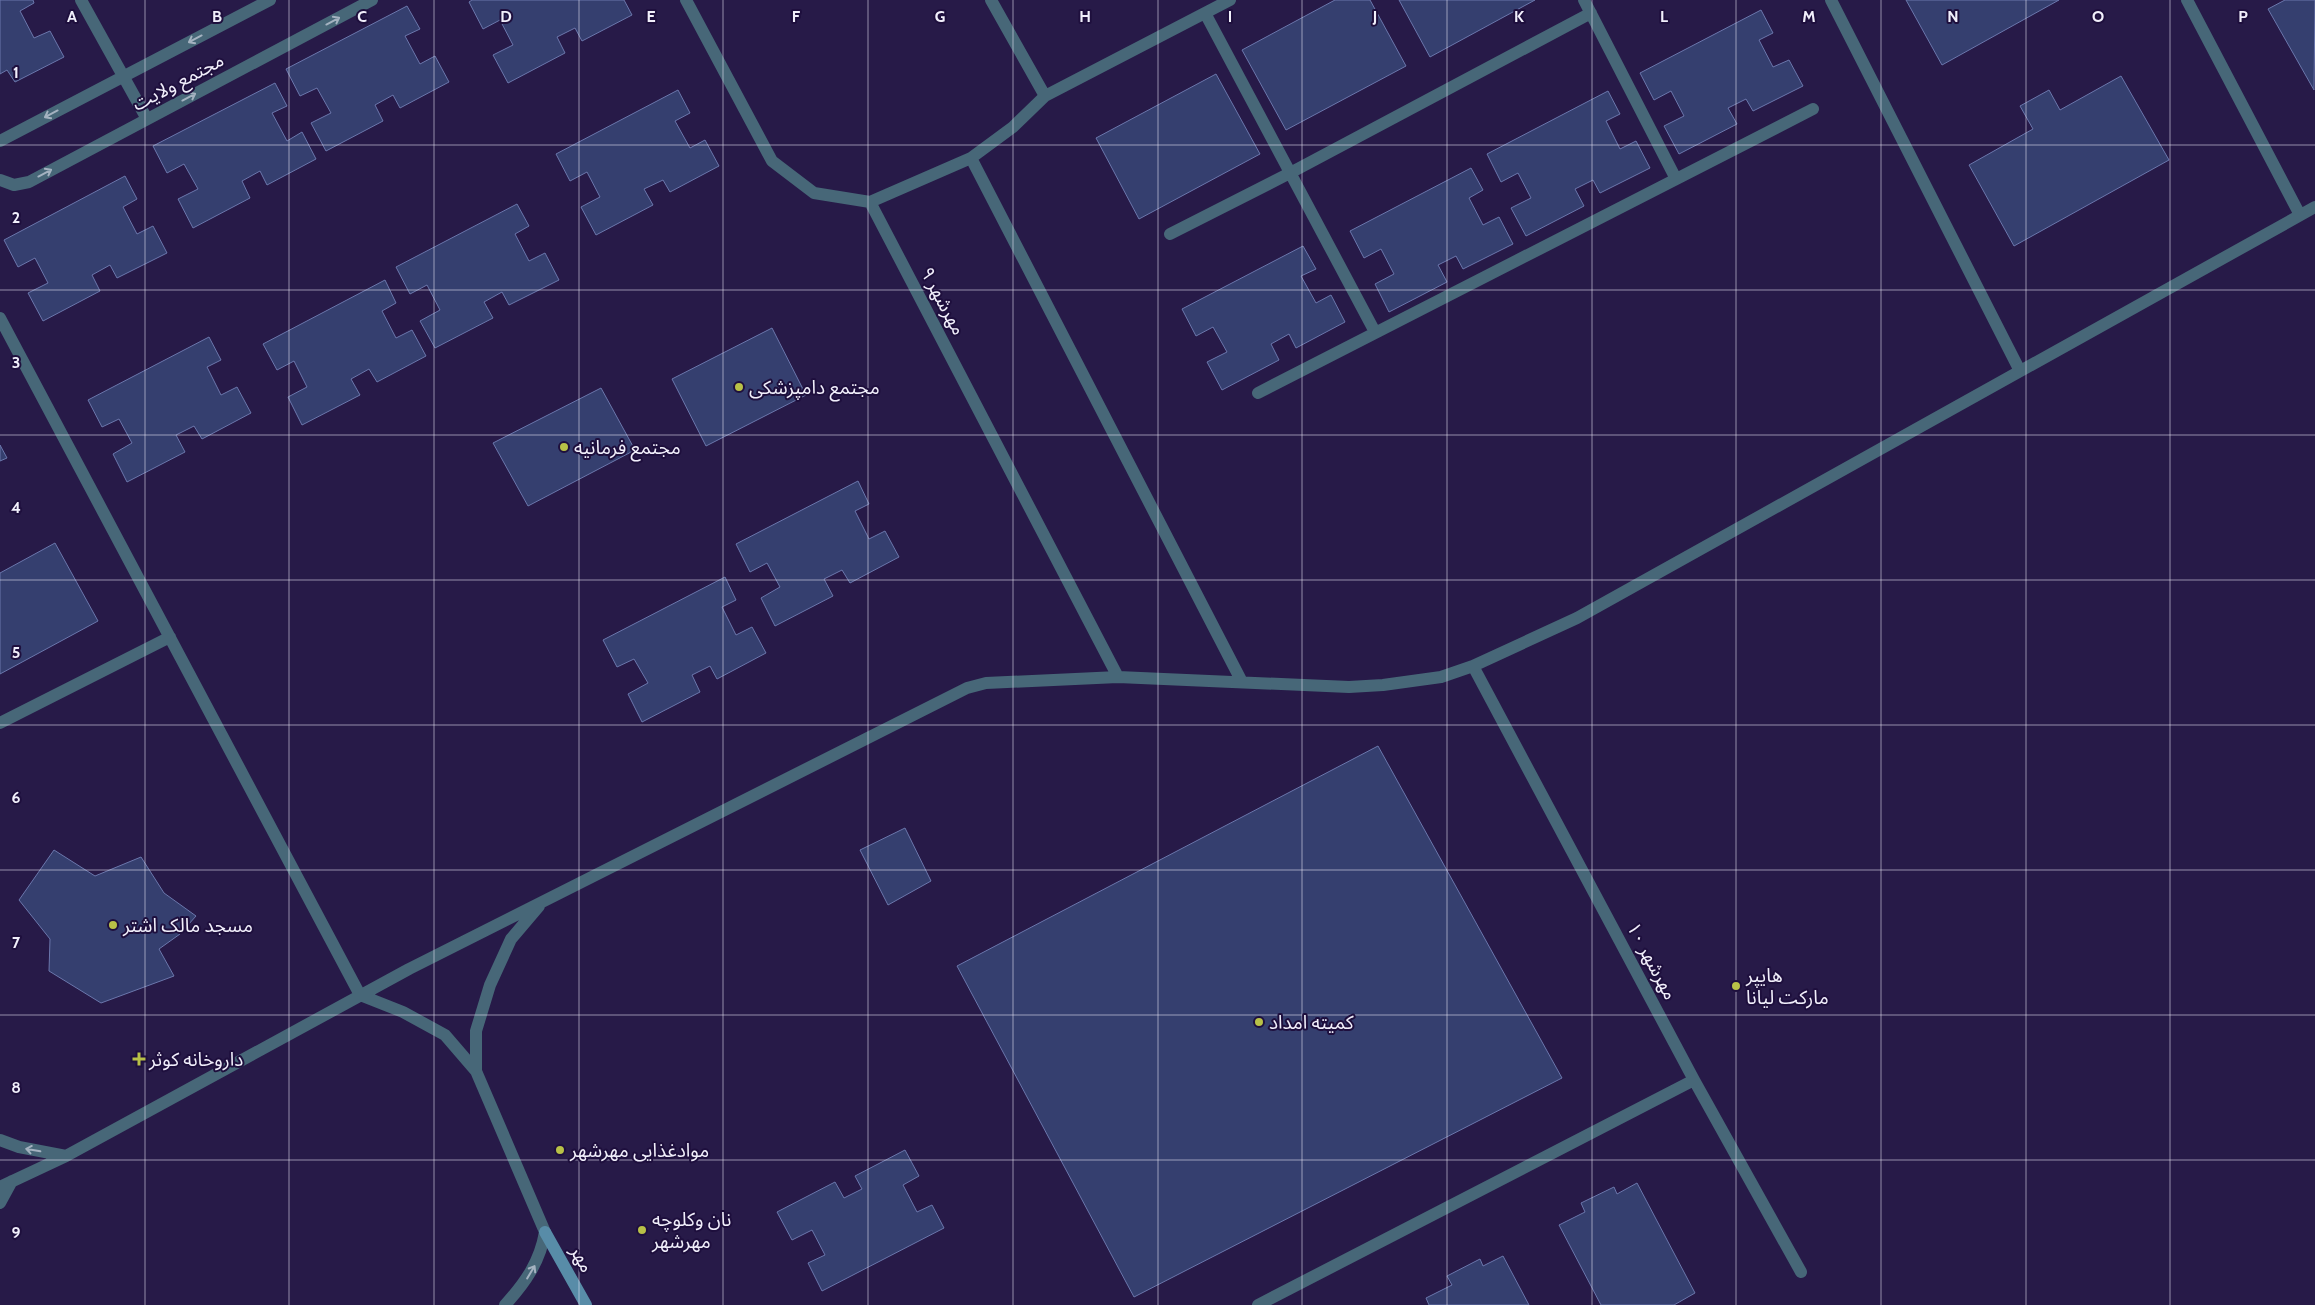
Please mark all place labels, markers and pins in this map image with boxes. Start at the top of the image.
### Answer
place label: مجتمع دامپزشکی [749,376,880,402]
marker: مجتمع دامپزشکی [733,381,745,393]
place label: مجتمع فرمانیه [574,436,681,462]
marker: مجتمع فرمانیه [558,441,570,453]
place label: مسجد مالک اشتر [122,914,253,937]
marker: مسجد مالک اشتر [107,919,119,931]
place label: هایپر مارکت لیانا [1745,964,1829,1009]
marker: هایپر مارکت لیانا [1730,980,1742,992]
place label: کمیته امداد [1269,1011,1355,1034]
marker: کمیته امداد [1253,1016,1265,1028]
place label: داروخانه کوثر [148,1048,243,1071]
marker: داروخانه کوثر [133,1053,145,1065]
place label: موادغذایی مهرشهر [569,1139,709,1162]
marker: موادغذایی مهرشهر [554,1144,566,1156]
place label: نان وکلوچه مهرشهر [651,1208,731,1253]
marker: نان وکلوچه مهرشهر [636,1224,648,1236]

